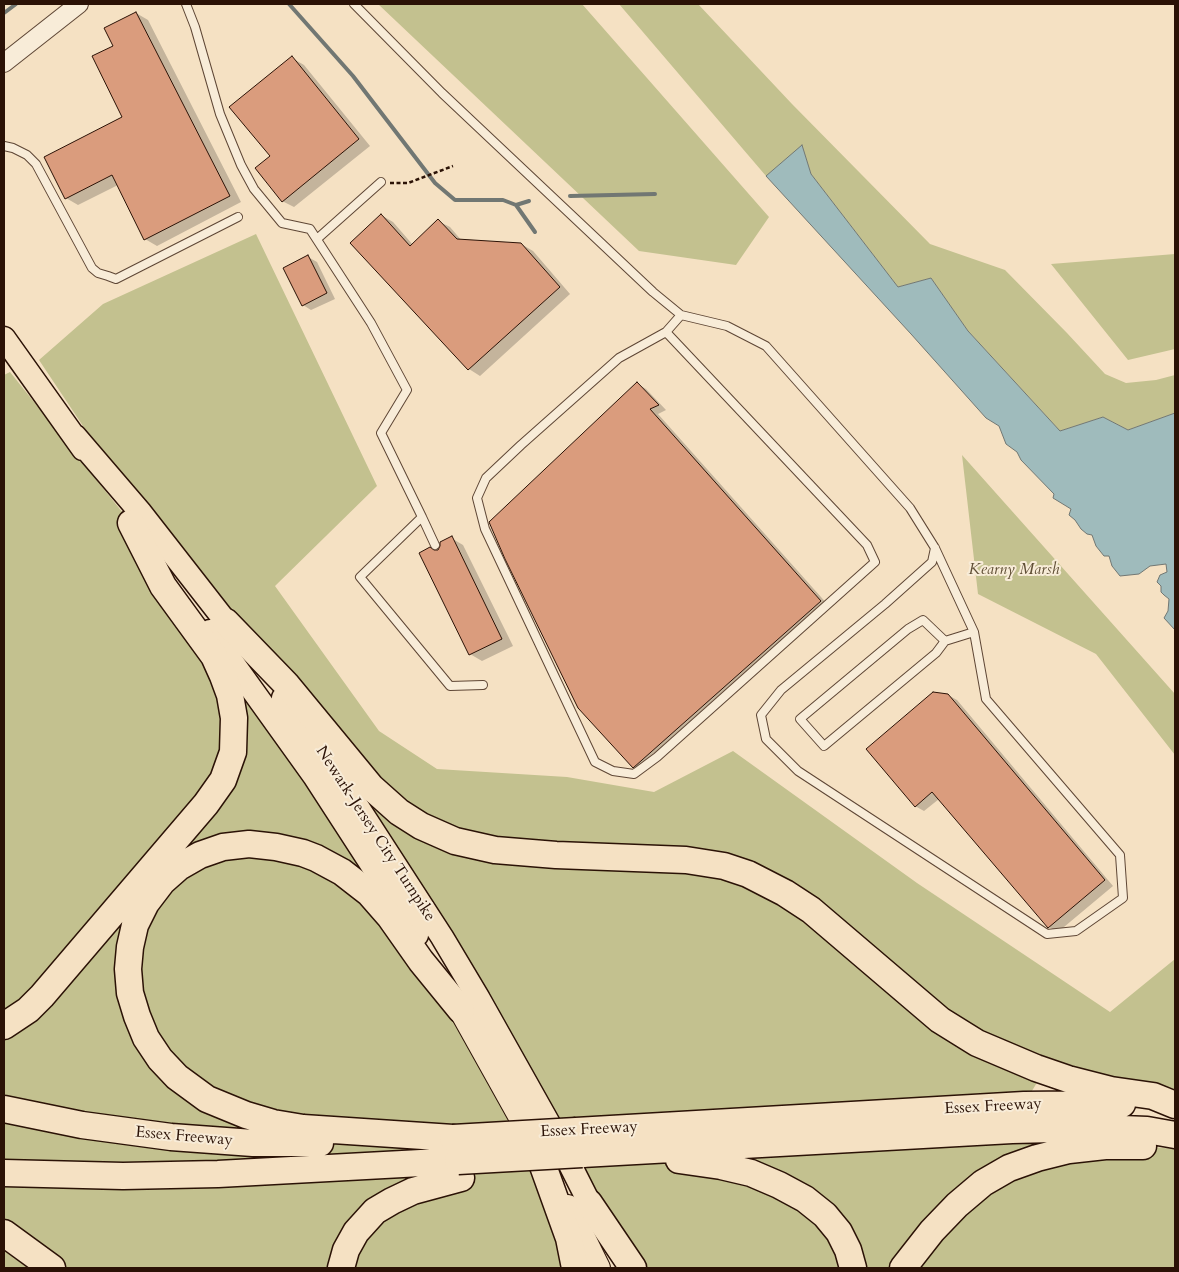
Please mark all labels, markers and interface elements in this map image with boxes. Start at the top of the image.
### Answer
park label: Kearny Marsh [969,560,1059,580]
street label: Newark-Jersey City Turnpike [311,743,439,925]
street label: Essex Freeway [944,1095,1042,1119]
street label: Essex Freeway [540,1118,638,1142]
street label: Essex Freeway [134,1123,234,1151]

